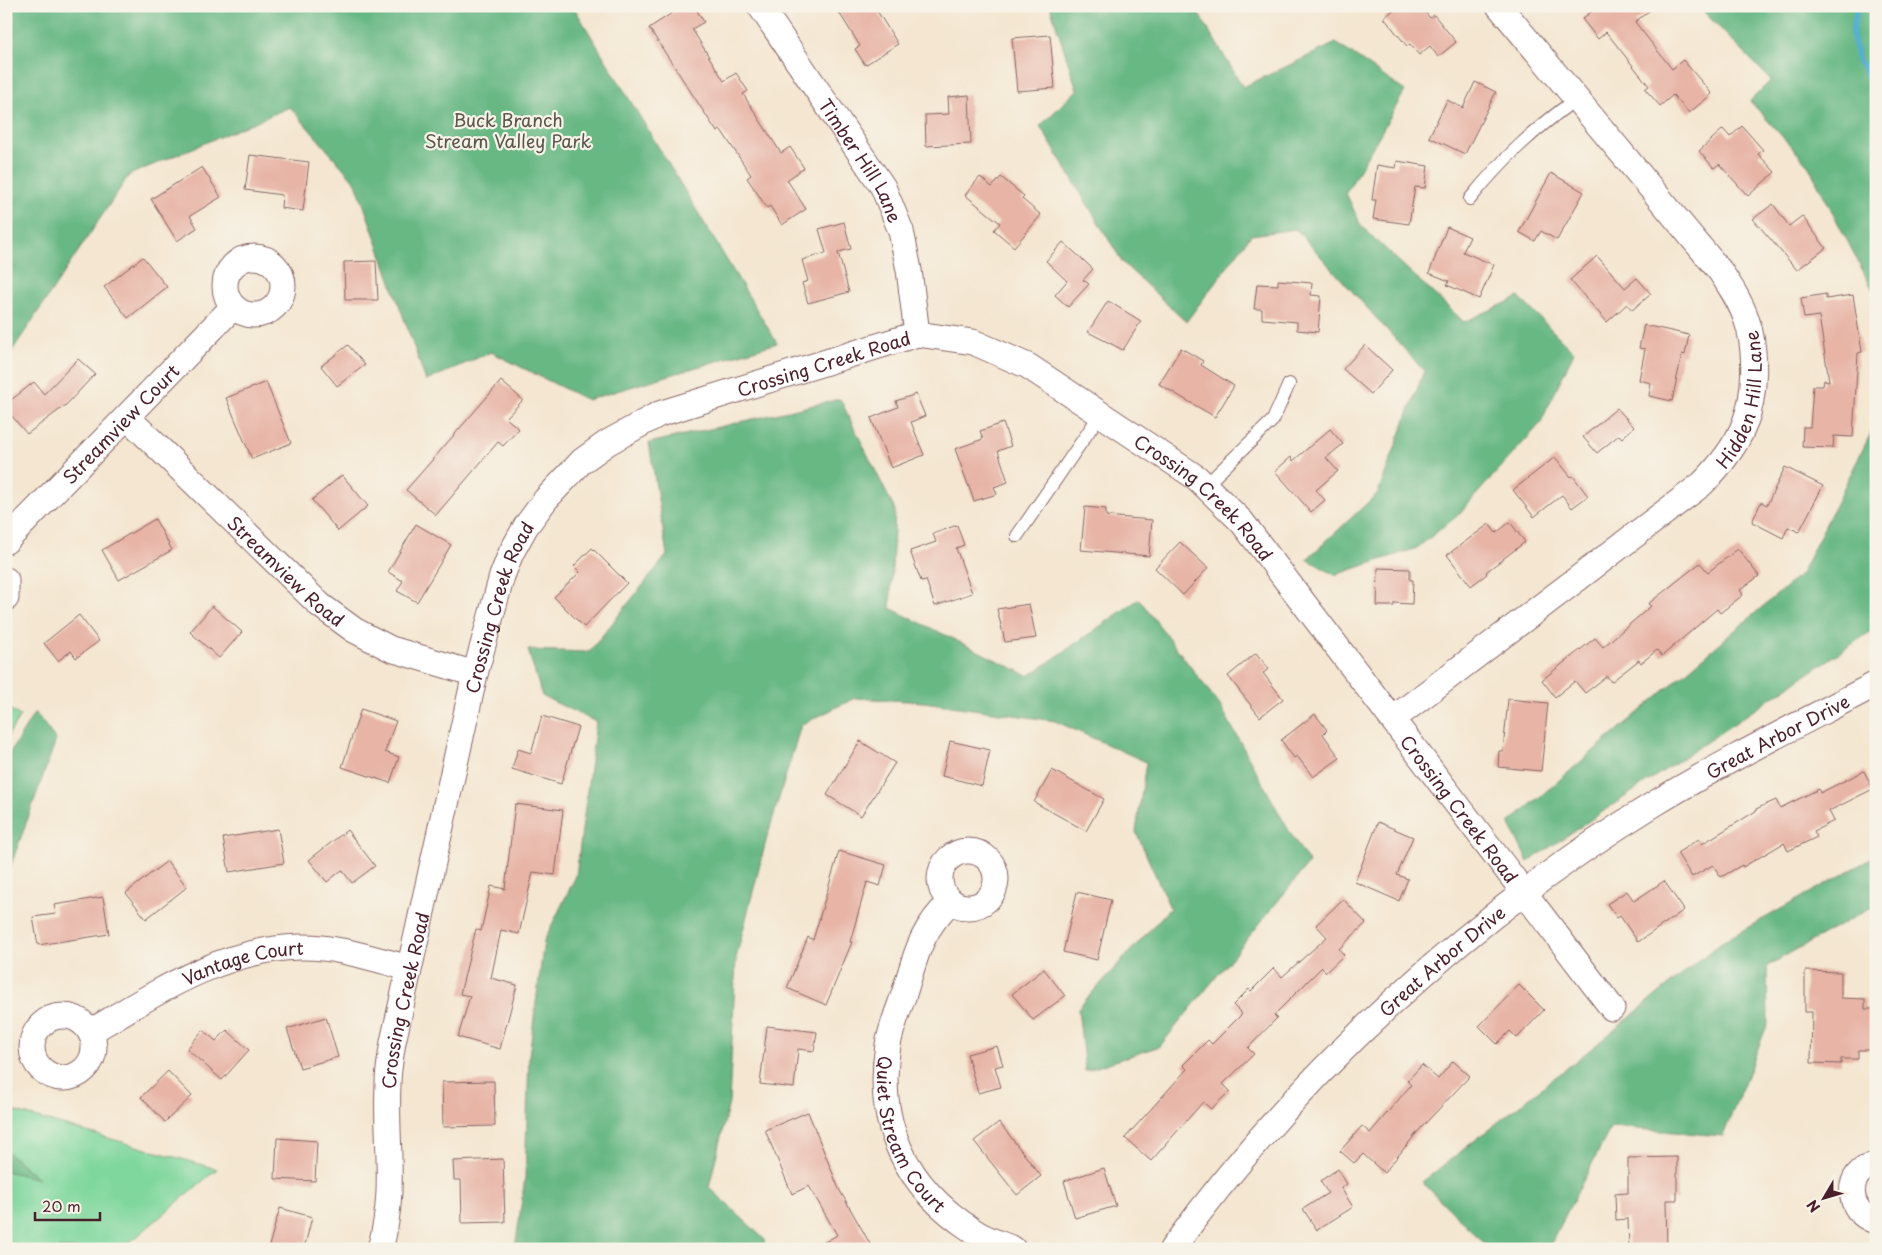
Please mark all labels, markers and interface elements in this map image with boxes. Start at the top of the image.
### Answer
street label: Timber Hill Lane [813,93,910,226]
park label: Buck Branch Stream Valley Park [425,106,591,154]
street label: Crossing Creek Road [733,323,914,403]
street label: Hidden Hill Lane [1709,328,1767,474]
street label: Streamview Court [56,357,185,489]
street label: Crossing Creek Road [1129,427,1280,566]
street label: Streamview Road [222,509,350,632]
street label: Crossing Creek Road [458,516,540,696]
street label: Great Arbor Drive [1701,687,1854,785]
street label: Crossing Creek Road [1395,728,1525,888]
street label: Great Arbor Drive [1372,898,1511,1022]
street label: Crossing Creek Road [374,909,435,1089]
street label: Vantage Court [177,933,304,991]
street label: Quiet Stream Court [872,1055,953,1218]
north arrow [1800,1172,1850,1222]
scale bar [35,1190,100,1222]
text: 20 m [42,1194,81,1217]
text: N [1802,1195,1825,1217]

